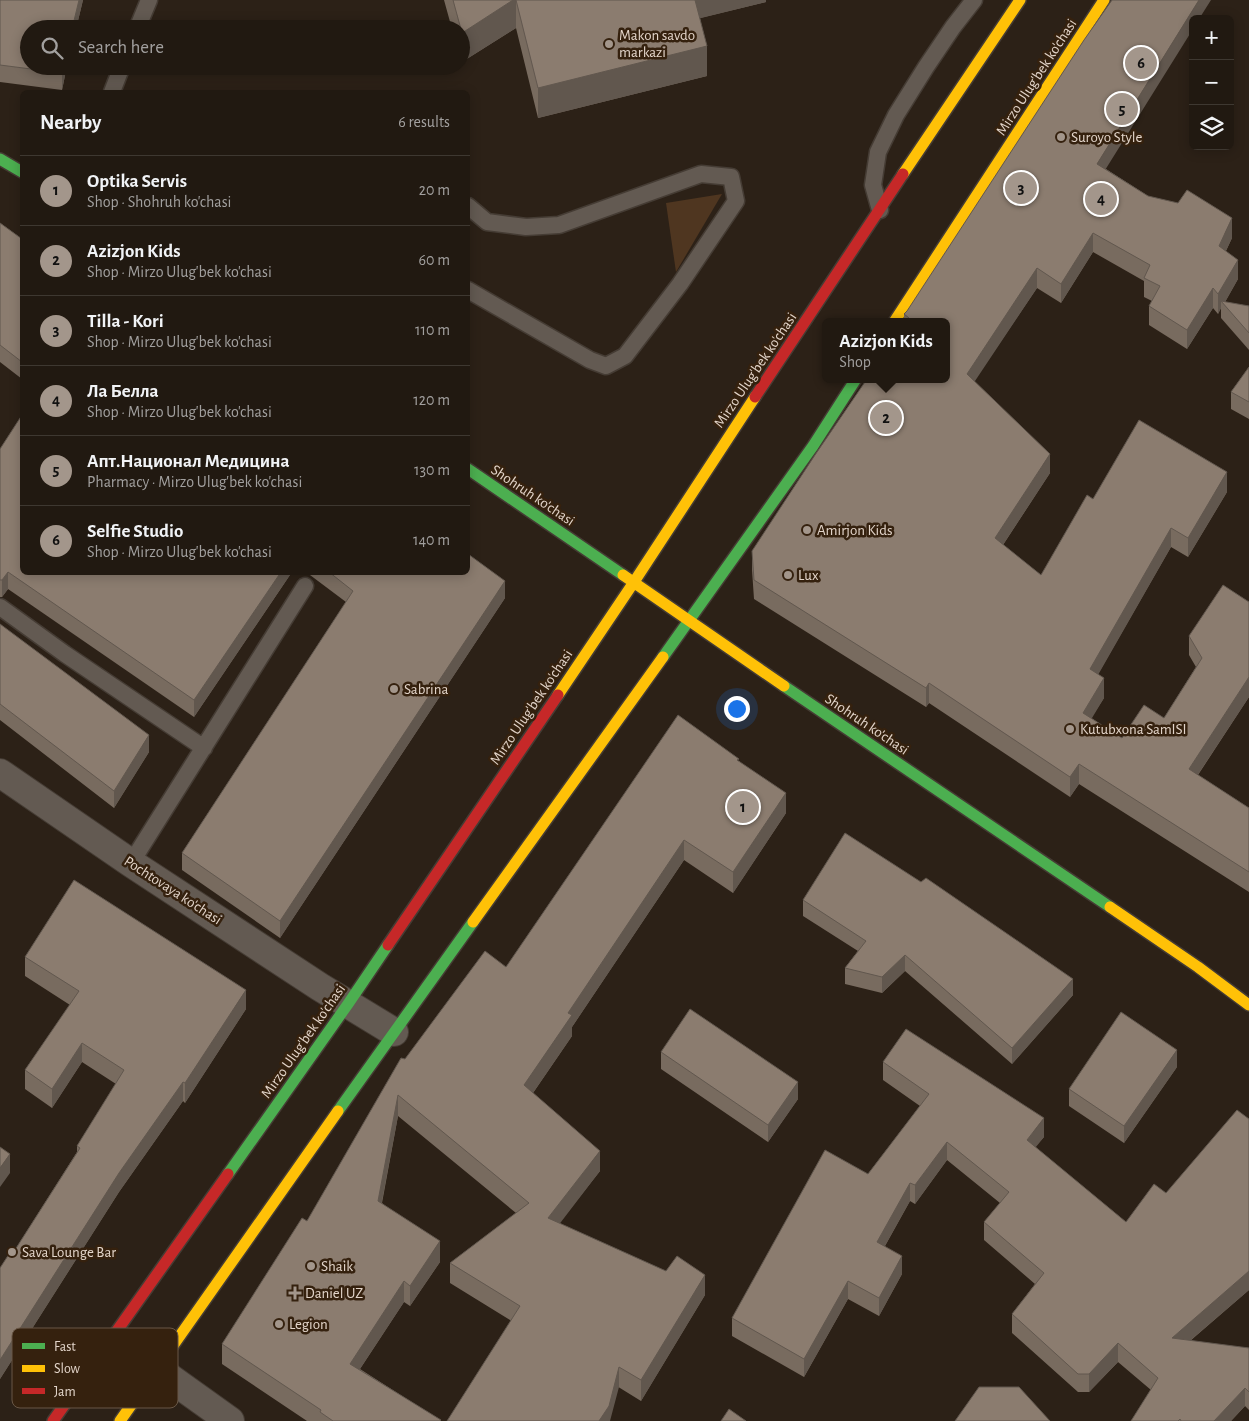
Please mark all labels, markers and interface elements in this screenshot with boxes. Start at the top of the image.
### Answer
map controls [1189,15,1234,150]
button: + [1189,15,1234,60]
street label: Mirzo Ulug'bek ko'chasi [993,17,1080,138]
search box [20,20,470,75]
place label: Makon savdo markazi [619,28,695,60]
icon: search [38,34,66,62]
text: Search here [78,38,164,57]
marker: Makon savdo markazi [603,38,615,50]
pin: 6 [1125,44,1157,82]
button: − [1189,60,1234,105]
pin: 5 [1106,90,1138,128]
button: layers [1189,105,1234,150]
text: Nearby [40,112,101,133]
text: 6 results [398,114,450,130]
place label: Suroyo Style [1071,130,1143,145]
marker: Suroyo Style [1055,131,1067,143]
pin: 3 [1005,169,1037,207]
text: Optika Servis [87,172,187,191]
pin: 4 [1085,180,1117,218]
text: 1 [53,182,59,198]
text: 20 m [419,182,450,198]
text: Shop · Shohruh ko'chasi [87,194,231,210]
text: Azizjon Kids [87,242,180,261]
text: 2 [52,252,60,268]
text: 60 m [419,252,450,268]
text: Shop · Mirzo Ulug'bek ko'chasi [87,264,272,280]
street label: Mirzo Ulug'bek ko'chasi [711,310,799,430]
text: Tilla - Kori [87,312,164,331]
popup [822,318,950,383]
text: 3 [53,322,59,338]
text: 110 m [415,322,450,338]
text: Azizjon Kids [839,332,933,351]
text: Shop · Mirzo Ulug'bek ko'chasi [87,334,272,350]
text: Shop [839,354,871,370]
text: Ла Белла [87,382,159,401]
text: 4 [52,392,60,408]
text: 120 m [413,392,450,408]
pin: 2 [870,399,902,437]
text: Shop · Mirzo Ulug'bek ko'chasi [87,404,272,420]
text: Апт.Национал Медицина [87,452,290,471]
text: 5 [53,462,59,478]
text: 130 m [414,462,450,478]
street label: Shohruh ko'chasi [488,462,577,529]
text: Pharmacy · Mirzo Ulug'bek ko'chasi [87,474,302,490]
text: Selfie Studio [87,522,183,541]
place label: Amirjon Kids [817,523,893,538]
marker: Amirjon Kids [801,524,813,536]
text: 6 [52,532,60,548]
text: 140 m [413,532,450,548]
text: Shop · Mirzo Ulug'bek ko'chasi [87,544,272,560]
place label: Lux [798,568,819,583]
marker: Lux [782,569,794,581]
street label: Mirzo Ulug'bek ko'chasi [487,647,575,767]
place label: Sabrina [404,682,448,697]
marker: Sabrina [388,683,400,695]
street label: Shohruh ko'chasi [822,691,911,758]
your location [724,696,750,722]
place label: Kutubxona SamISI [1080,722,1187,737]
marker: Kutubxona SamISI [1064,723,1076,735]
pin: 1 [727,788,759,826]
street label: Pochtovaya ko'chasi [121,853,224,927]
street label: Mirzo Ulug'bek ko'chasi [259,982,348,1101]
place label: Sava Lounge Bar [22,1245,116,1260]
marker: Sava Lounge Bar [6,1246,18,1258]
place label: Shaik [321,1259,353,1274]
marker: Shaik [305,1260,317,1272]
place label: Daniel UZ [305,1286,363,1301]
marker: Daniel UZ [289,1287,301,1299]
place label: Legion [289,1317,328,1332]
marker: Legion [273,1318,285,1330]
legend [12,1328,178,1408]
text: Fast [54,1340,76,1354]
text: Slow [54,1362,81,1376]
text: Jam [54,1385,76,1399]

